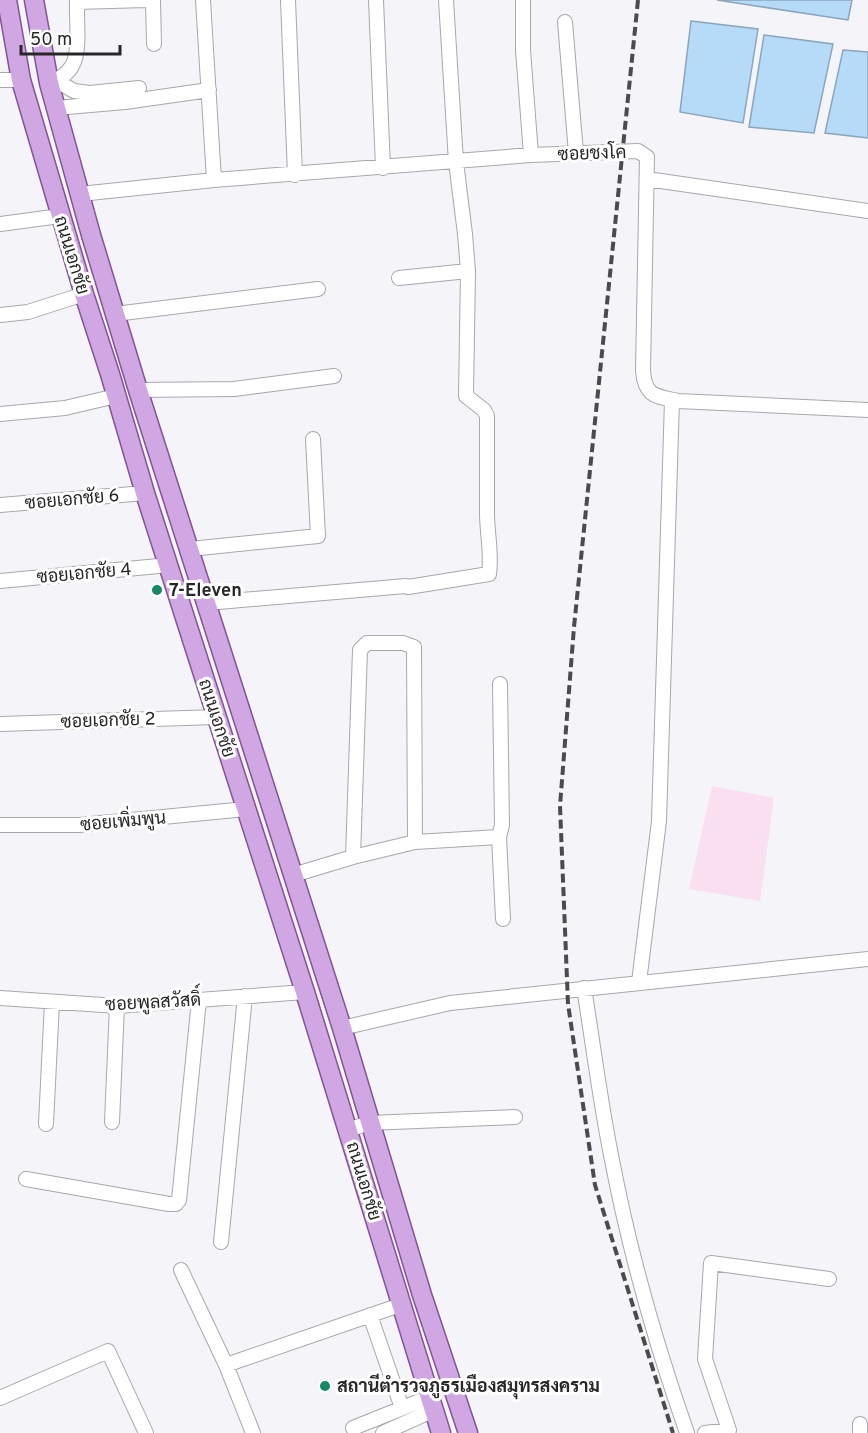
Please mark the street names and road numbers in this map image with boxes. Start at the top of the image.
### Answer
street label: ซอยชงโค [557,139,627,167]
street label: ถนนเอกชัย [48,213,94,298]
street label: ซอยเอกชัย 6 [24,484,120,516]
street label: ซอยเอกชัย 4 [36,558,132,590]
street label: ถนนเอกชัย [192,676,240,761]
street label: ซอยเอกชัย 2 [60,707,156,735]
street label: ซอยเพิ่มพูน [79,802,167,838]
street label: ซอยพูลสวัสดิ์ [104,983,202,1017]
street label: ถนนเอกชัย [340,1139,386,1224]

